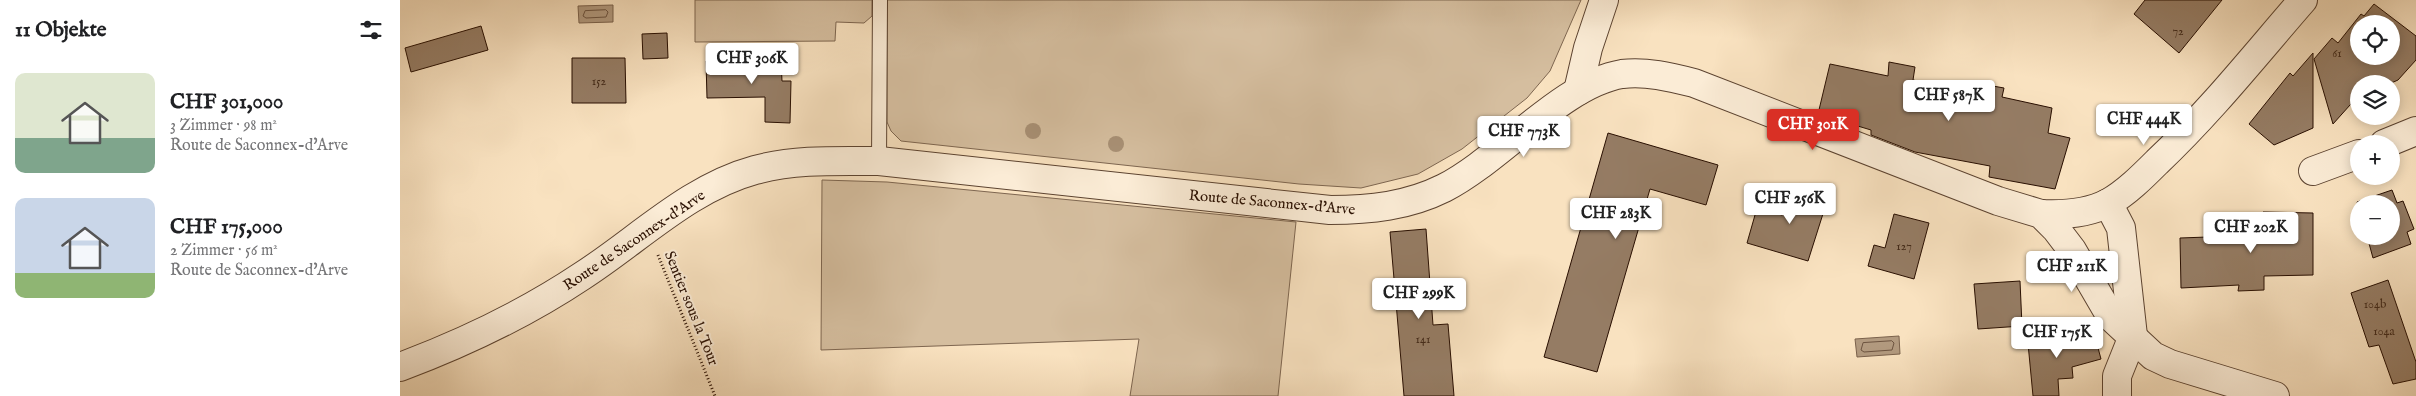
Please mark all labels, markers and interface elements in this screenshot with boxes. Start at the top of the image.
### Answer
map controls [2350,15,2400,245]
button: locate [2350,15,2400,65]
icon: filters [357,16,385,44]
text: 11 Objekte [15,17,106,44]
house number: 72 [2172,24,2184,39]
pin: CHF 306K [700,42,804,85]
house number: 61 [2332,46,2342,61]
text: CHF 306K [717,49,787,69]
house number: 152 [592,74,607,89]
button: layers [2350,75,2400,125]
pin: CHF 587K [1897,80,2001,122]
text: CHF 587K [1914,86,1984,106]
text: CHF 301,000 [170,89,283,116]
icon: home [55,93,115,153]
pin: CHF 444K [2092,104,2196,146]
pin: CHF 301K [1761,108,1865,151]
text: CHF 444K [2107,110,2181,130]
text: CHF 301K [1778,115,1848,135]
text: 3 Zimmer · 98 m² [170,116,277,136]
pin: CHF 773K [1472,116,1576,158]
text: CHF 773K [1488,122,1560,142]
button: + [2350,135,2400,185]
text: Route de Saconnex-d'Arve [170,136,348,156]
pin: CHF 256K [1738,182,1842,225]
street label: Route de Saconnex-d'Arve [560,186,709,295]
street label: Route de Saconnex-d'Arve [1188,186,1356,219]
text: CHF 256K [1755,189,1825,209]
button: − [2350,195,2400,245]
pin: CHF 283K [1564,198,1668,240]
text: CHF 283K [1581,204,1651,224]
pin: CHF 202K [2199,212,2303,254]
text: CHF 175,000 [170,214,283,241]
icon: home [55,218,115,278]
text: CHF 202K [2214,218,2288,238]
house number: 127 [1896,239,1912,254]
text: 2 Zimmer · 56 m² [170,241,278,261]
street label: Sentier sous la Tour [660,248,723,369]
pin: CHF 211K [2020,250,2124,293]
text: CHF 211K [2037,257,2107,277]
text: Route de Saconnex-d'Arve [170,261,348,281]
pin: CHF 299K [1367,278,1471,320]
text: CHF 299K [1383,284,1455,304]
house number: 104b [2364,297,2386,312]
pin: CHF 175K [2005,316,2109,359]
text: CHF 175K [2022,323,2092,343]
house number: 104a [2373,324,2396,339]
house number: 141 [1416,332,1430,347]

